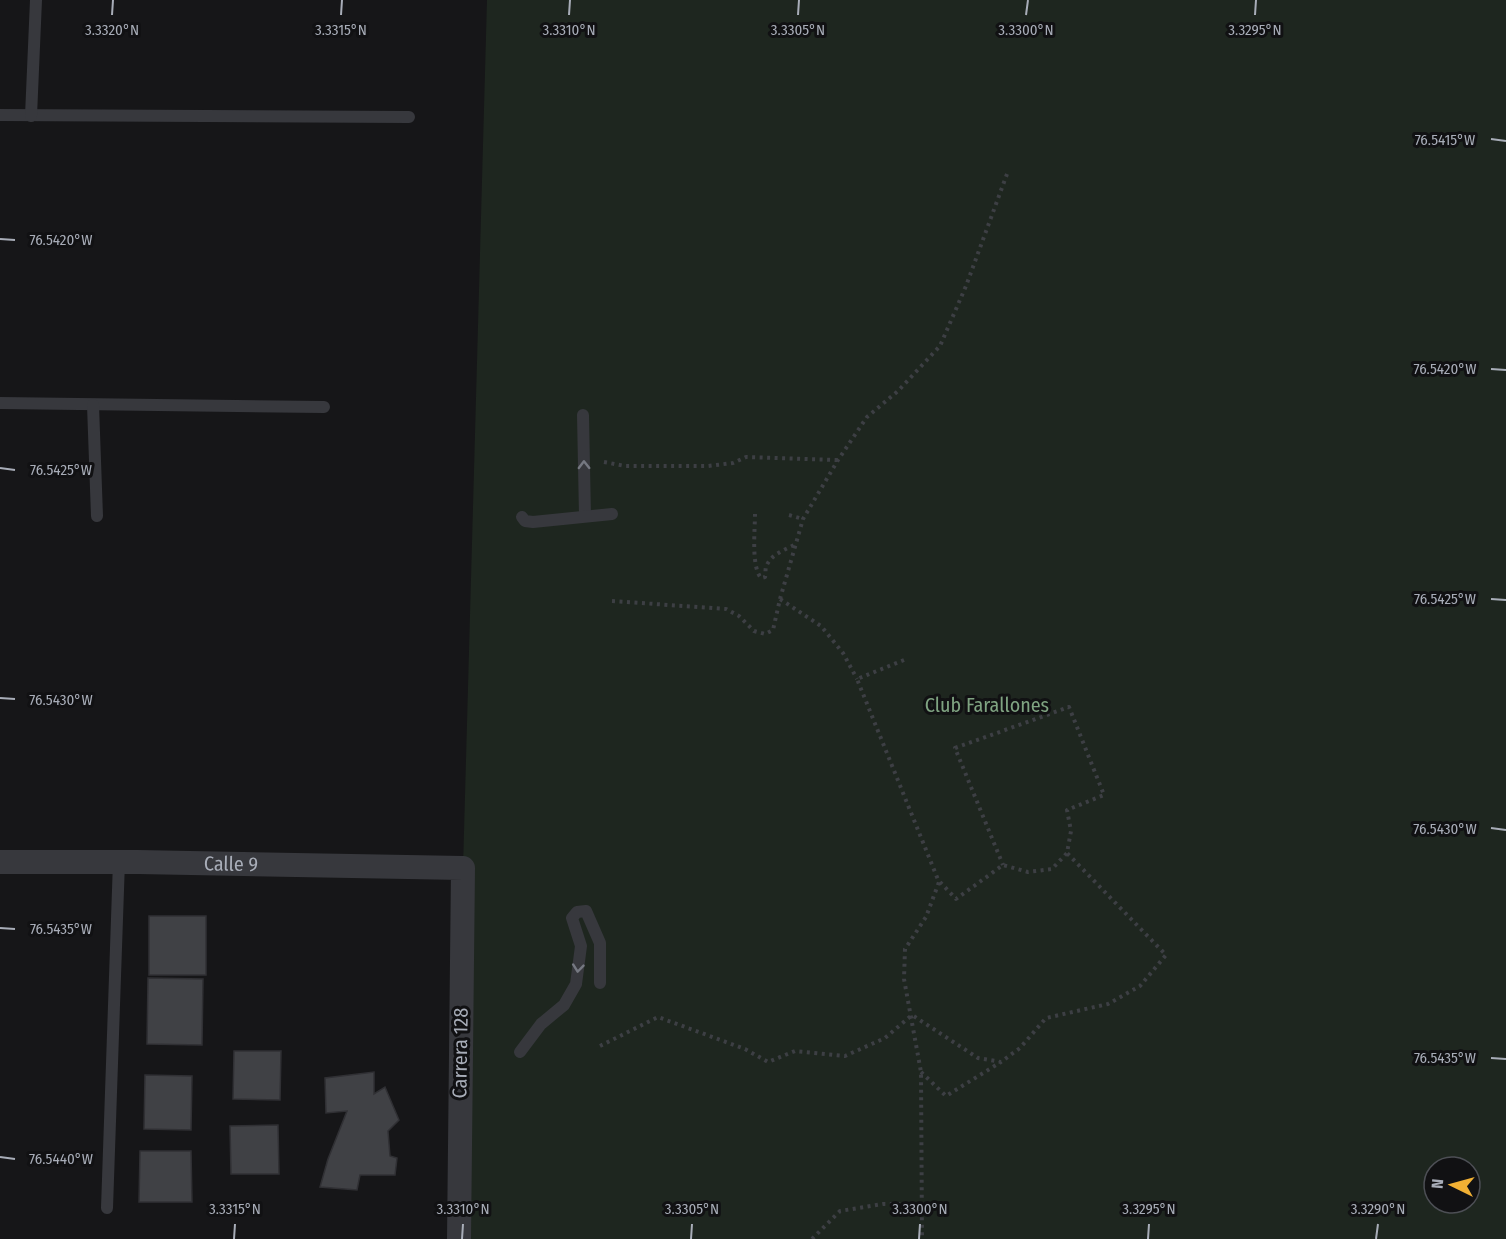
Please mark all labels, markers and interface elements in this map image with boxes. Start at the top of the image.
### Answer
text: 3.3320°N [85,21,139,39]
text: 3.3315°N [315,21,367,39]
text: 3.3310°N [542,21,596,39]
text: 3.3305°N [771,21,825,39]
text: 3.3300°N [998,21,1054,39]
text: 3.3295°N [1228,21,1282,39]
text: 76.5415°W [1415,131,1475,149]
text: 76.5420°W [29,231,93,249]
text: 76.5420°W [1413,360,1477,378]
text: 76.5425°W [30,461,92,479]
one-way arrow [577,461,590,470]
text: 76.5425°W [1414,590,1476,608]
text: 76.5430°W [29,691,93,709]
park label: Club Farallones [925,693,1049,717]
text: 76.5430°W [1413,820,1477,838]
street label: Calle 9 [204,851,258,876]
text: 76.5435°W [30,920,92,938]
one-way arrow [572,963,585,972]
street label: Carrera 128 [447,1008,473,1098]
text: 76.5435°W [1414,1049,1476,1067]
text: 76.5440°W [29,1150,93,1168]
north arrow [1422,1155,1482,1215]
text: N [1428,1178,1447,1189]
text: 3.3315°N [209,1200,261,1218]
text: 3.3310°N [436,1200,490,1218]
text: 3.3305°N [665,1200,719,1218]
text: 3.3300°N [892,1200,948,1218]
text: 3.3295°N [1122,1200,1176,1218]
text: 3.3290°N [1351,1200,1405,1218]

